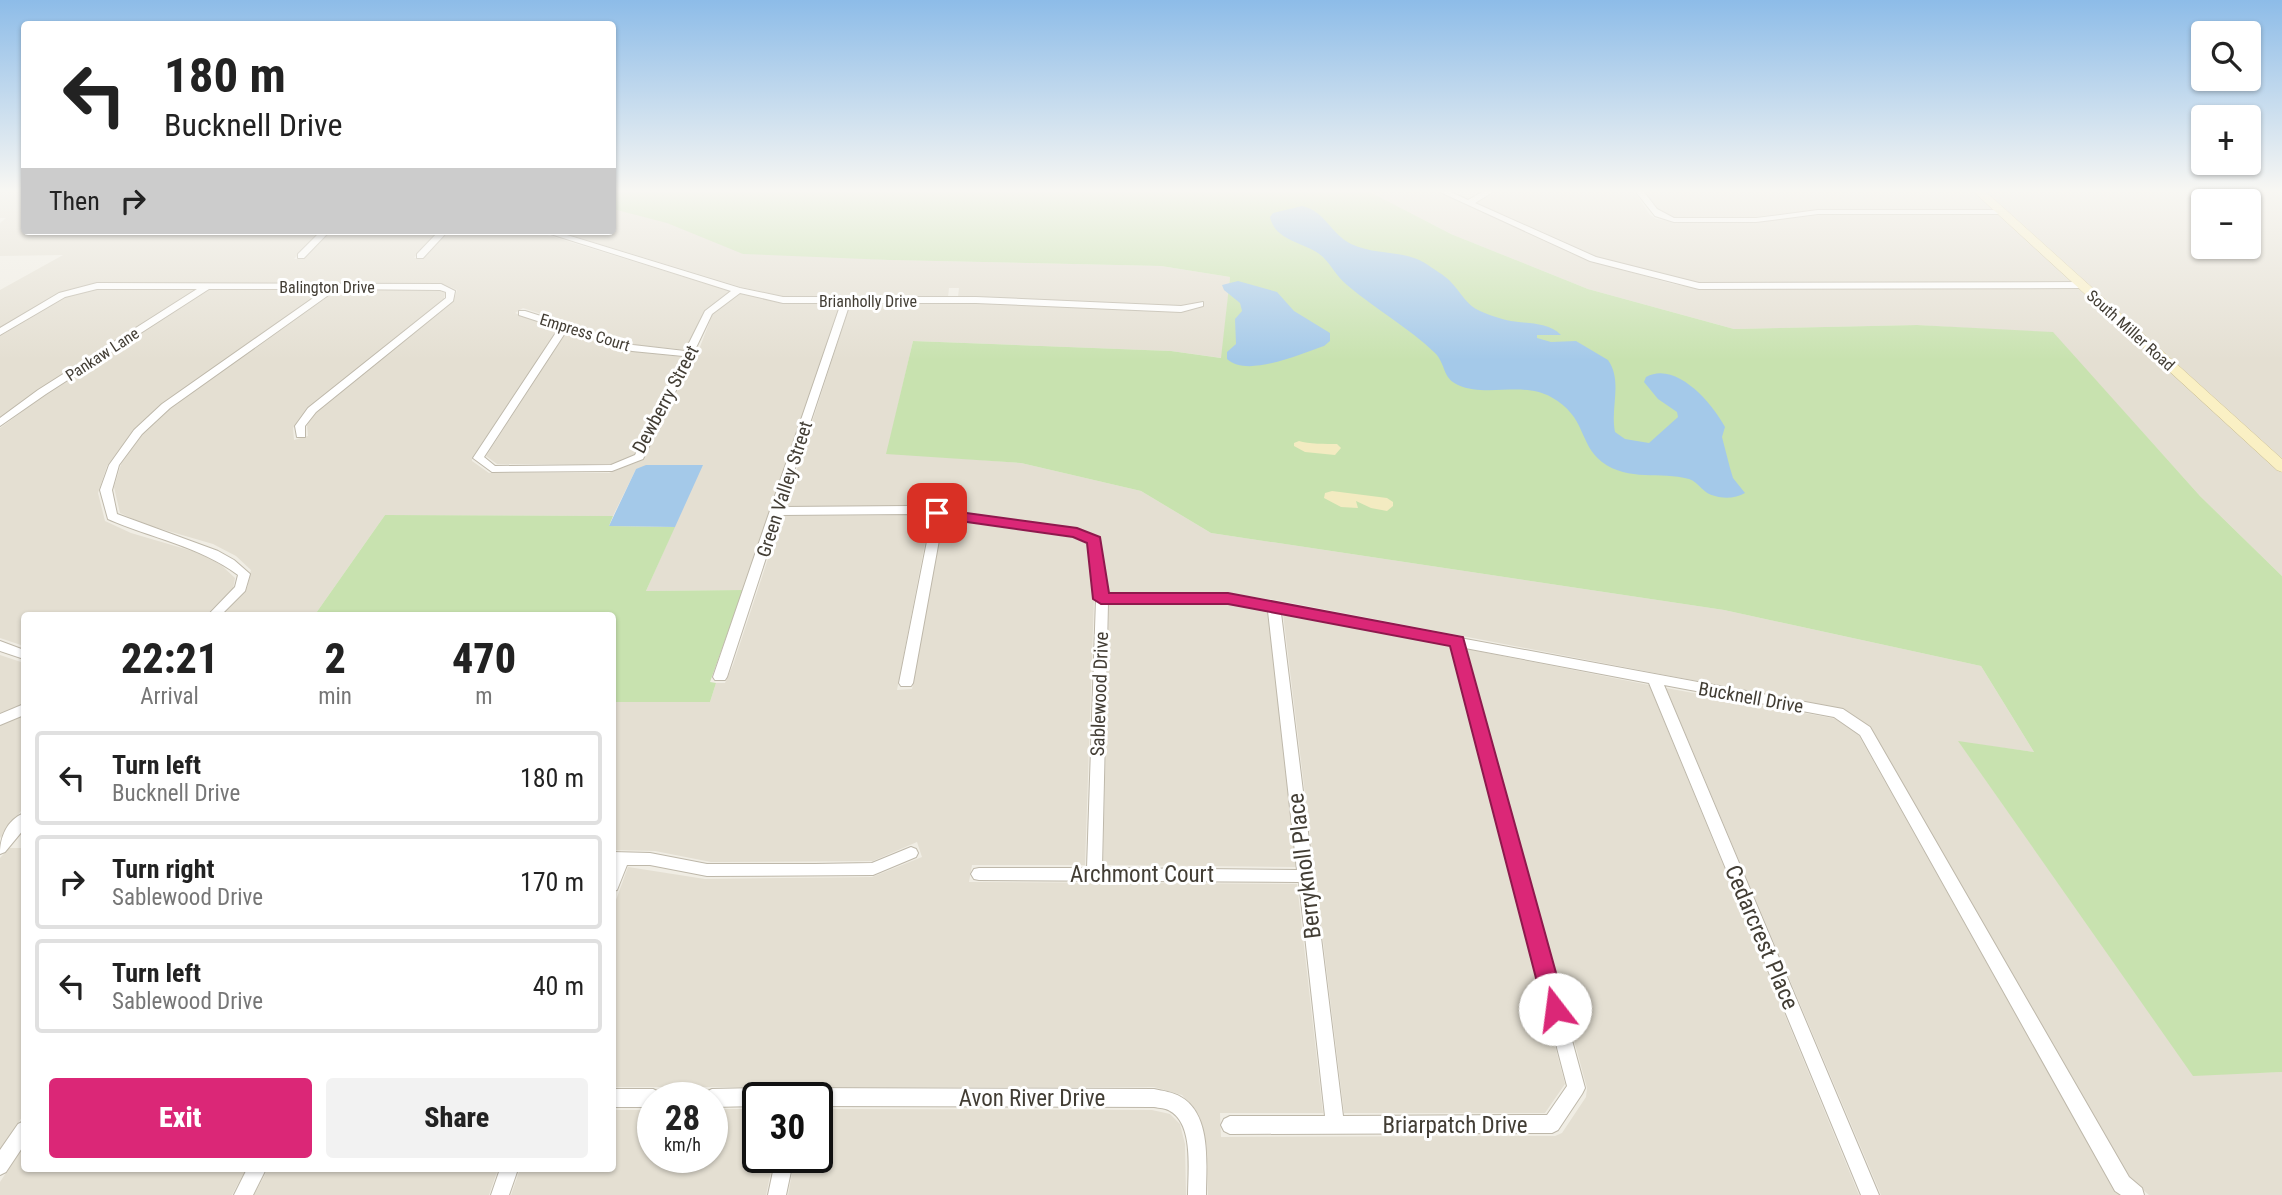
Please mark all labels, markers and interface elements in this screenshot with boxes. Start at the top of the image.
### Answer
map controls [2191,21,2261,259]
button: search [2191,21,2261,91]
text: 180 m [164,47,286,104]
icon: left [49,49,140,140]
button: + [2191,105,2261,175]
text: Bucknell Drive [164,106,343,144]
icon: right [114,182,152,220]
text: Then [49,186,100,216]
button: − [2191,189,2261,259]
street label: Balington Drive [279,278,375,297]
street label: South Miller Road [2083,286,2178,375]
street label: Brianholly Drive [819,292,917,311]
street label: Empress Court [538,310,632,355]
street label: Pankaw Lane [62,324,143,385]
street label: Dewberry Street [627,341,704,457]
street label: Green Valley Street [752,418,817,560]
pin [907,483,967,543]
icon: arrive [918,494,956,532]
street label: Sablewood Drive [1086,631,1113,757]
text: 22:21 [121,634,218,683]
text: 2 [324,634,346,683]
text: 470 [452,634,516,683]
street label: Bucknell Drive [1697,677,1805,718]
text: Arrival [140,683,199,710]
text: min [318,683,352,710]
text: m [475,683,493,710]
text: Turn left [112,750,201,780]
icon: left [53,759,91,797]
text: 180 m [520,763,584,793]
text: Bucknell Drive [112,780,240,807]
street label: Berryknoll Place [1282,792,1327,940]
text: Turn right [112,854,214,884]
street label: Archmont Court [1070,861,1214,888]
street label: Cedarcrest Place [1719,861,1804,1013]
icon: right [53,863,91,901]
text: 170 m [520,867,584,897]
text: Sablewood Drive [112,884,263,911]
text: Turn left [112,958,201,988]
icon: left [53,967,91,1005]
text: 40 m [533,971,584,1001]
position arrow [1518,972,1592,1046]
text: Sablewood Drive [112,988,263,1015]
button: Exit [49,1078,312,1158]
button: Share [326,1078,588,1158]
speed limit sign: 30 [742,1082,833,1173]
street label: Avon River Drive [959,1085,1105,1112]
text: 28 [665,1098,700,1139]
street label: Briarpatch Drive [1383,1112,1527,1139]
text: km/h [664,1134,701,1155]

